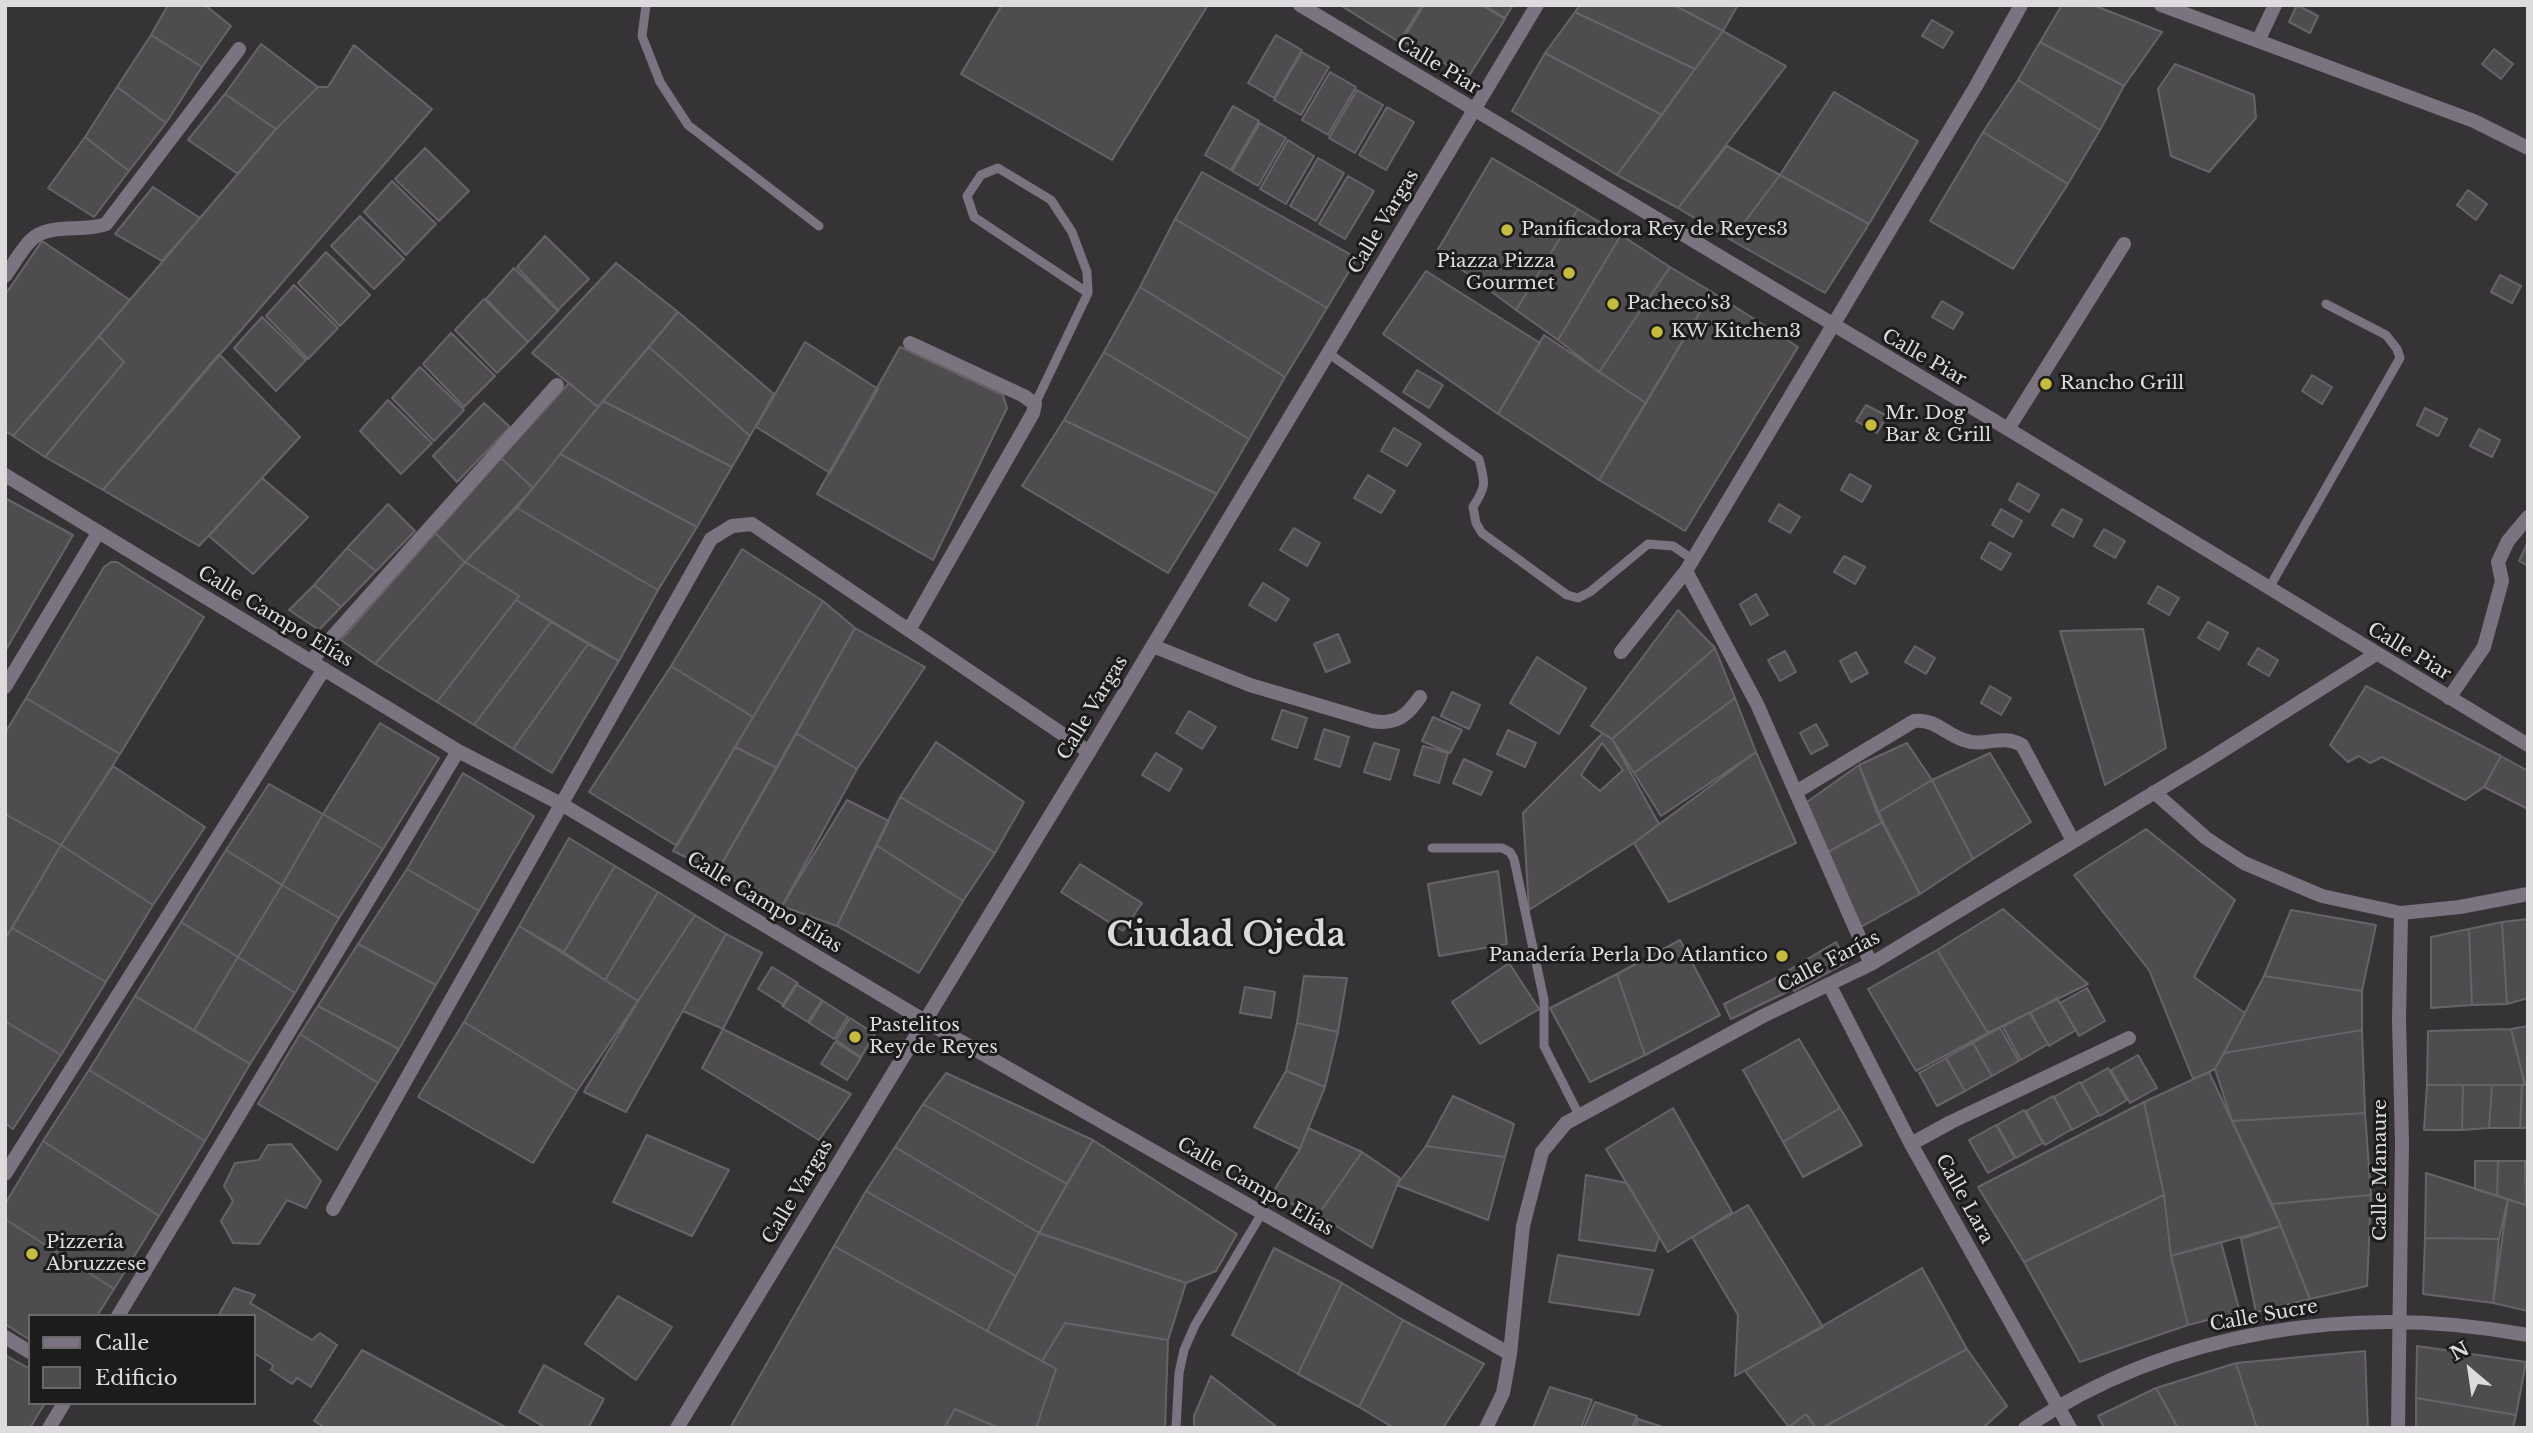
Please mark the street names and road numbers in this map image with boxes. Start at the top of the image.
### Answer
street label: Calle Piar [1392,32,1484,100]
street label: Calle Vargas [1344,166,1424,278]
street label: Calle Piar [1878,325,1970,391]
street label: Calle Campo Elías [193,562,357,672]
street label: Calle Piar [2363,618,2455,686]
street label: Calle Vargas [1053,652,1133,764]
street label: Calle Campo Elías [682,848,846,958]
street label: Calle Farías [1774,926,1884,998]
street label: Calle Manaure [2370,1099,2392,1241]
street label: Calle Campo Elías [1173,1133,1337,1241]
street label: Calle Vargas [758,1136,838,1248]
street label: Calle Lara [1930,1150,1998,1248]
street label: Calle Sucre [2208,1295,2320,1337]

